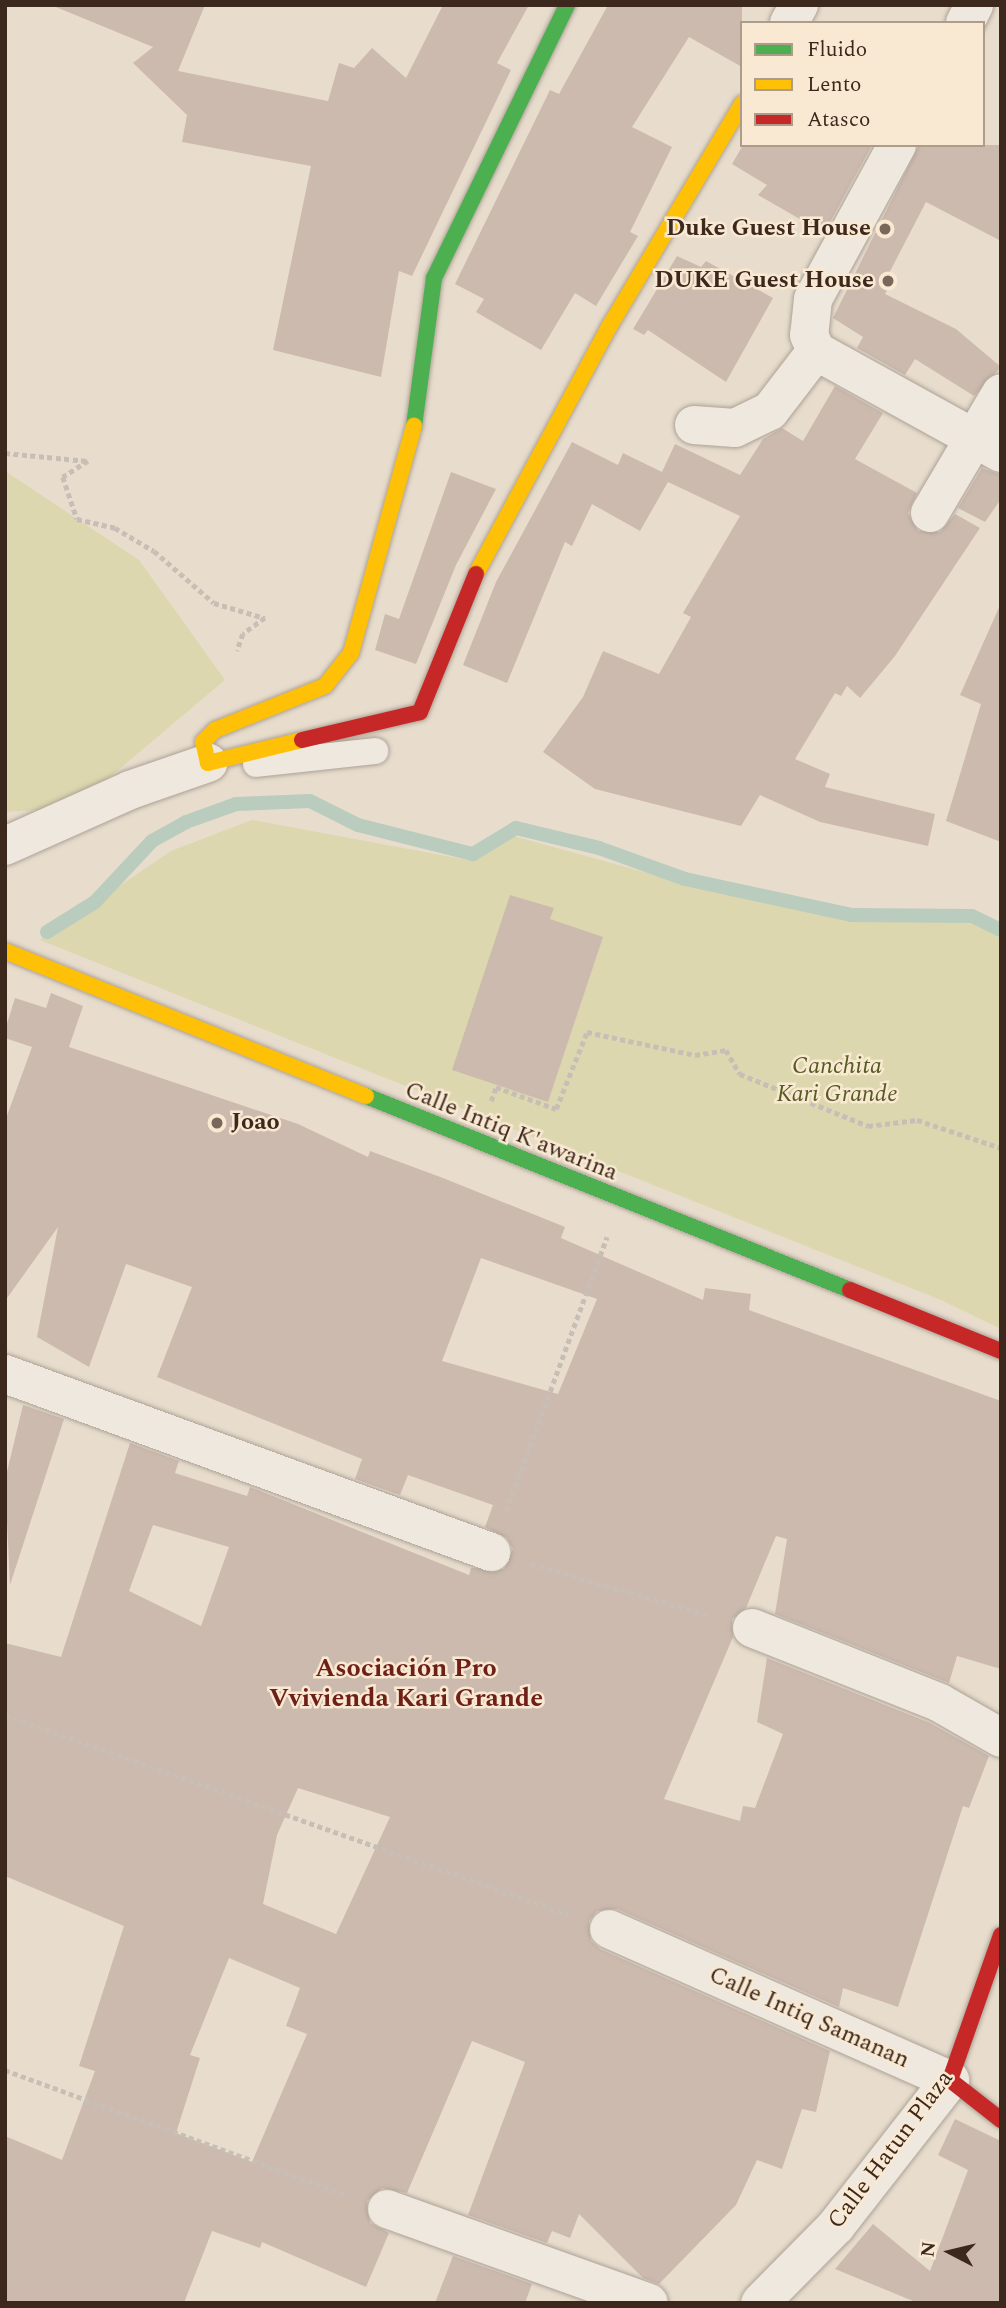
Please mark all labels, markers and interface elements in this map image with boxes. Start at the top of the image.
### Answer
legend [740,21,985,147]
text: Fluido [807,34,867,66]
text: Lento [807,69,861,101]
text: Atasco [807,104,870,136]
place label: Duke Guest House [666,215,871,243]
marker: Duke Guest House [877,221,893,237]
place label: DUKE Guest House [654,267,874,295]
marker: DUKE Guest House [880,273,896,289]
park label: Canchita Kari Grande [776,1053,898,1109]
street label: Calle Intiq K'awarina [400,1076,622,1188]
place label: Joao [231,1109,280,1137]
marker: Joao [209,1115,225,1131]
district label: Asociación Pro Vvivienda Kari Grande [269,1653,543,1714]
street label: Calle Intiq Samanan [704,1961,914,2075]
street label: Calle Hatun Plaza [822,2065,960,2235]
north arrow [915,2217,985,2287]
text: N [913,2240,944,2259]

